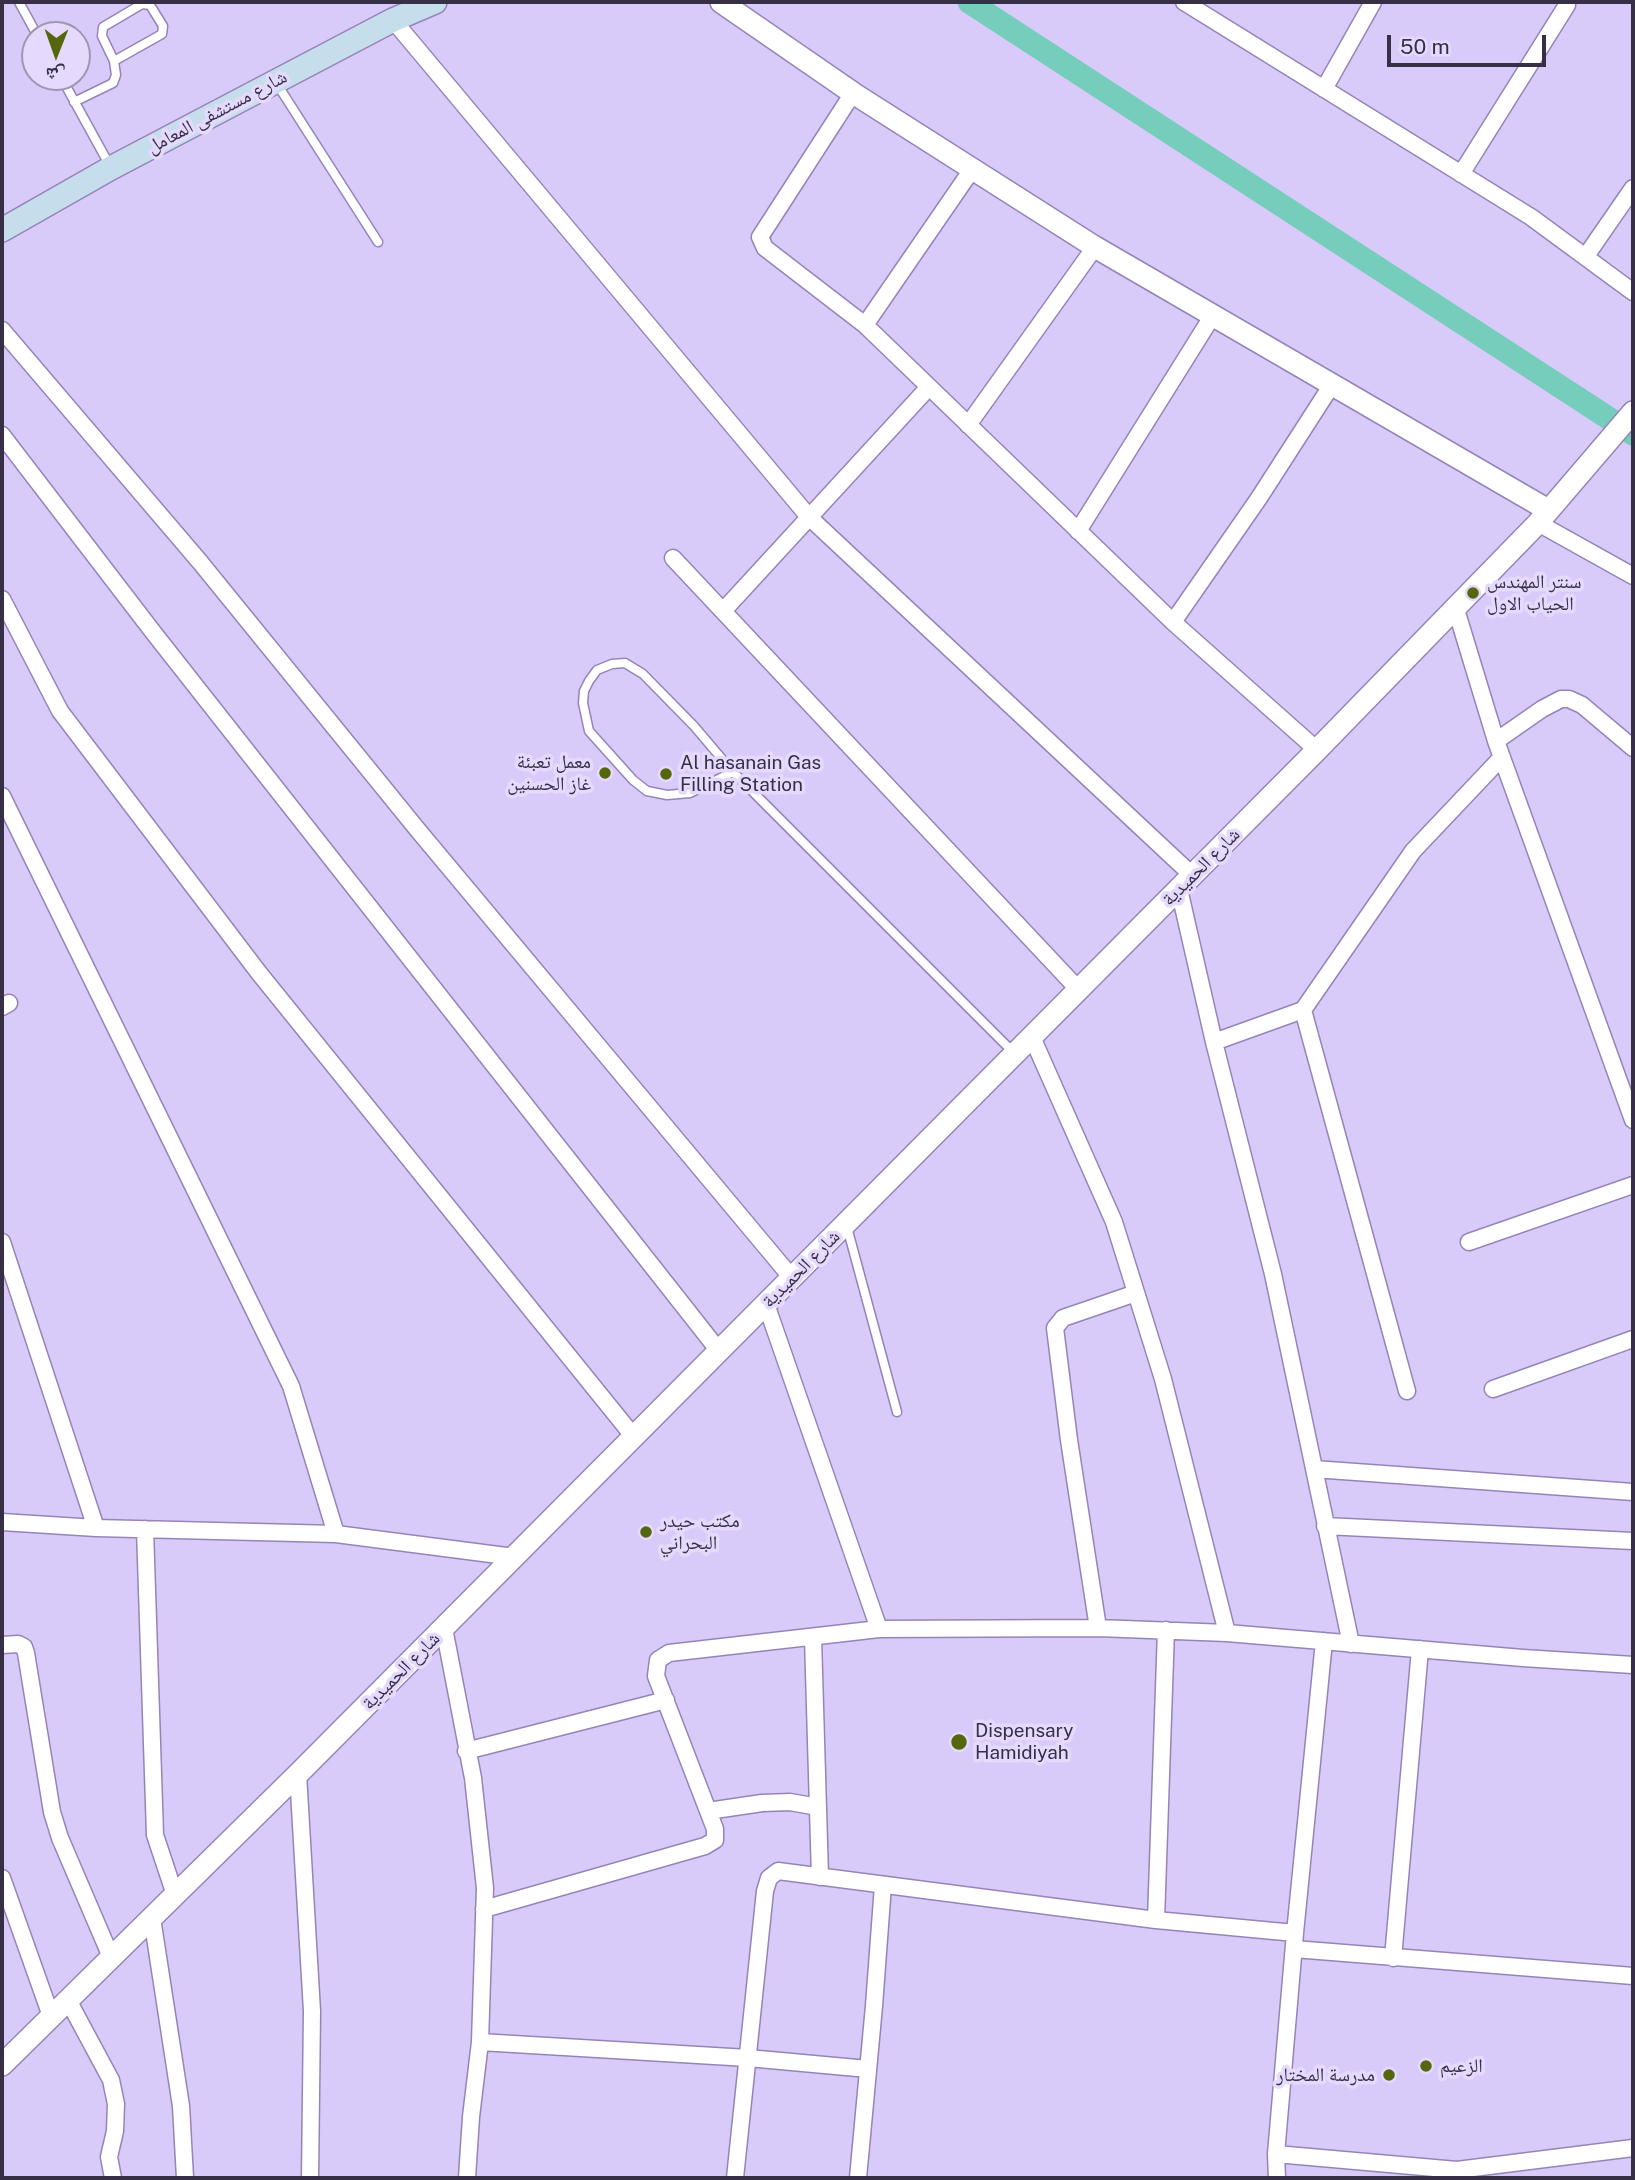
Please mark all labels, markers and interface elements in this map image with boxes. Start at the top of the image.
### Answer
north arrow [21,21,91,91]
scale bar [1390,21,1549,65]
text: 50 m [1400,34,1450,59]
text: ش [45,64,66,86]
street label: شارع مستشفى المعامل [143,65,291,159]
place label: سنتر المهندس الحياب الاول [1487,571,1582,615]
marker: سنتر المهندس الحياب الاول [1465,585,1481,601]
place label: معمل تعبئة غاز الحسنين [507,751,591,795]
place label: Al hasanain Gas Filling Station [680,752,821,796]
marker: معمل تعبئة غاز الحسنين [597,765,613,781]
marker: Al hasanain Gas Filling Station [658,766,674,782]
street label: شارع الحميدية [1157,823,1245,911]
street label: شارع الحميدية [757,1225,845,1313]
place label: مكتب حيدر البحراني [660,1510,740,1554]
marker: مكتب حيدر البحراني [638,1524,654,1540]
street label: شارع الحميدية [357,1627,445,1715]
place label: Dispensary Hamidiyah [975,1720,1073,1764]
marker: Dispensary Hamidiyah [949,1732,969,1752]
place label: الزعيم [1440,2055,1483,2077]
marker: الزعيم [1418,2058,1434,2074]
place label: مدرسة المختار [1276,2064,1375,2086]
marker: مدرسة المختار [1381,2067,1397,2083]

